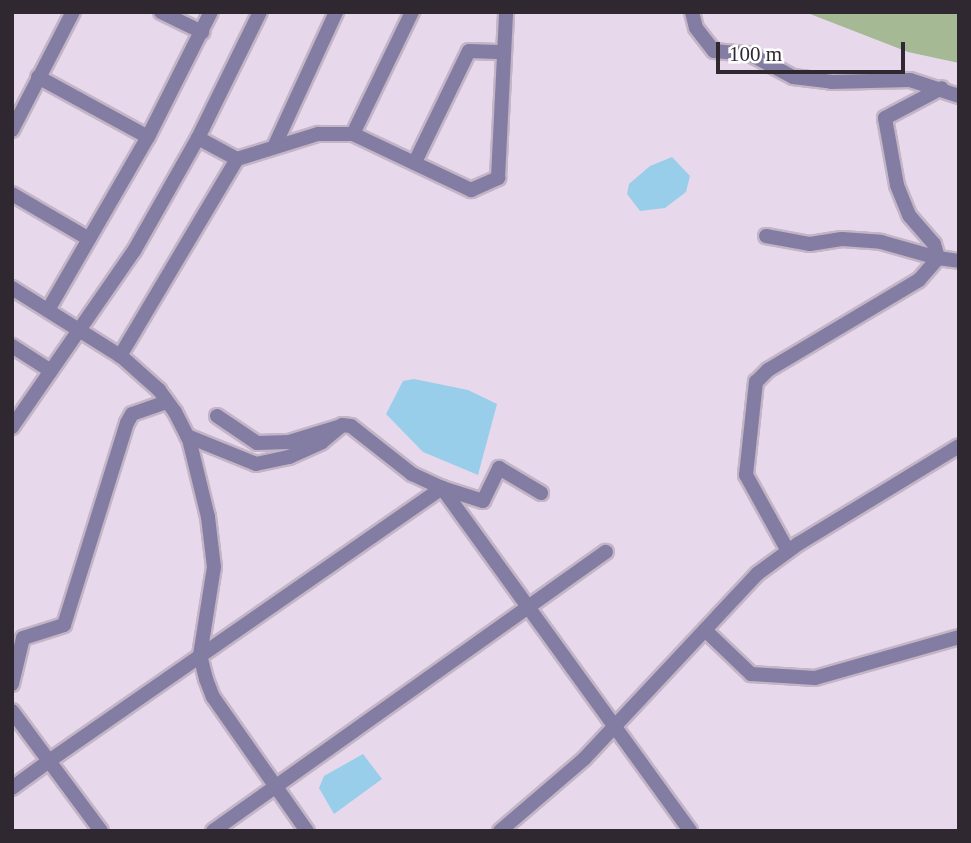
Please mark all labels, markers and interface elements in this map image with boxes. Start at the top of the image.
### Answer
scale bar [719,28,908,72]
text: 100 m [729,42,782,66]

